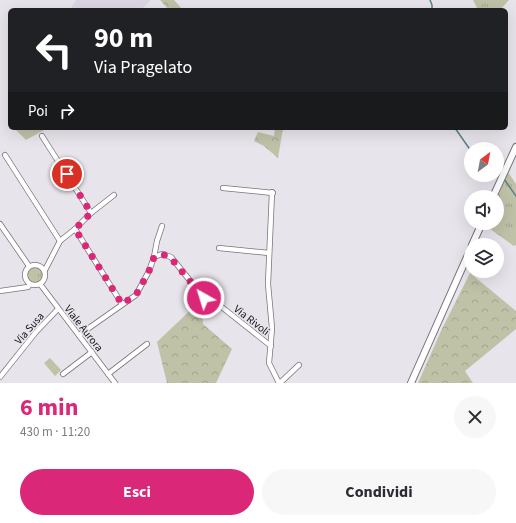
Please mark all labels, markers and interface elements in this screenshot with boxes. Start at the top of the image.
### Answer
text: 90 m [94,18,153,58]
icon: left [28,24,80,76]
text: Via Pragelato [94,55,192,80]
icon: right [56,100,78,122]
text: Poi [28,101,48,122]
north arrow [464,142,504,182]
map controls [464,142,504,278]
pin [50,157,84,191]
icon: arrive [56,163,78,185]
button: sound [464,190,504,230]
button: layers [464,238,504,278]
position arrow [183,277,225,319]
street label: Viale Aurora [61,302,106,355]
street label: Via Rivoli [231,302,273,339]
street label: Via Susa [11,309,48,348]
text: 6 min [20,390,78,425]
button: close [454,396,496,438]
text: 430 m · 11:20 [20,423,90,441]
button: Esci [20,469,254,515]
button: Condividi [262,469,496,515]

